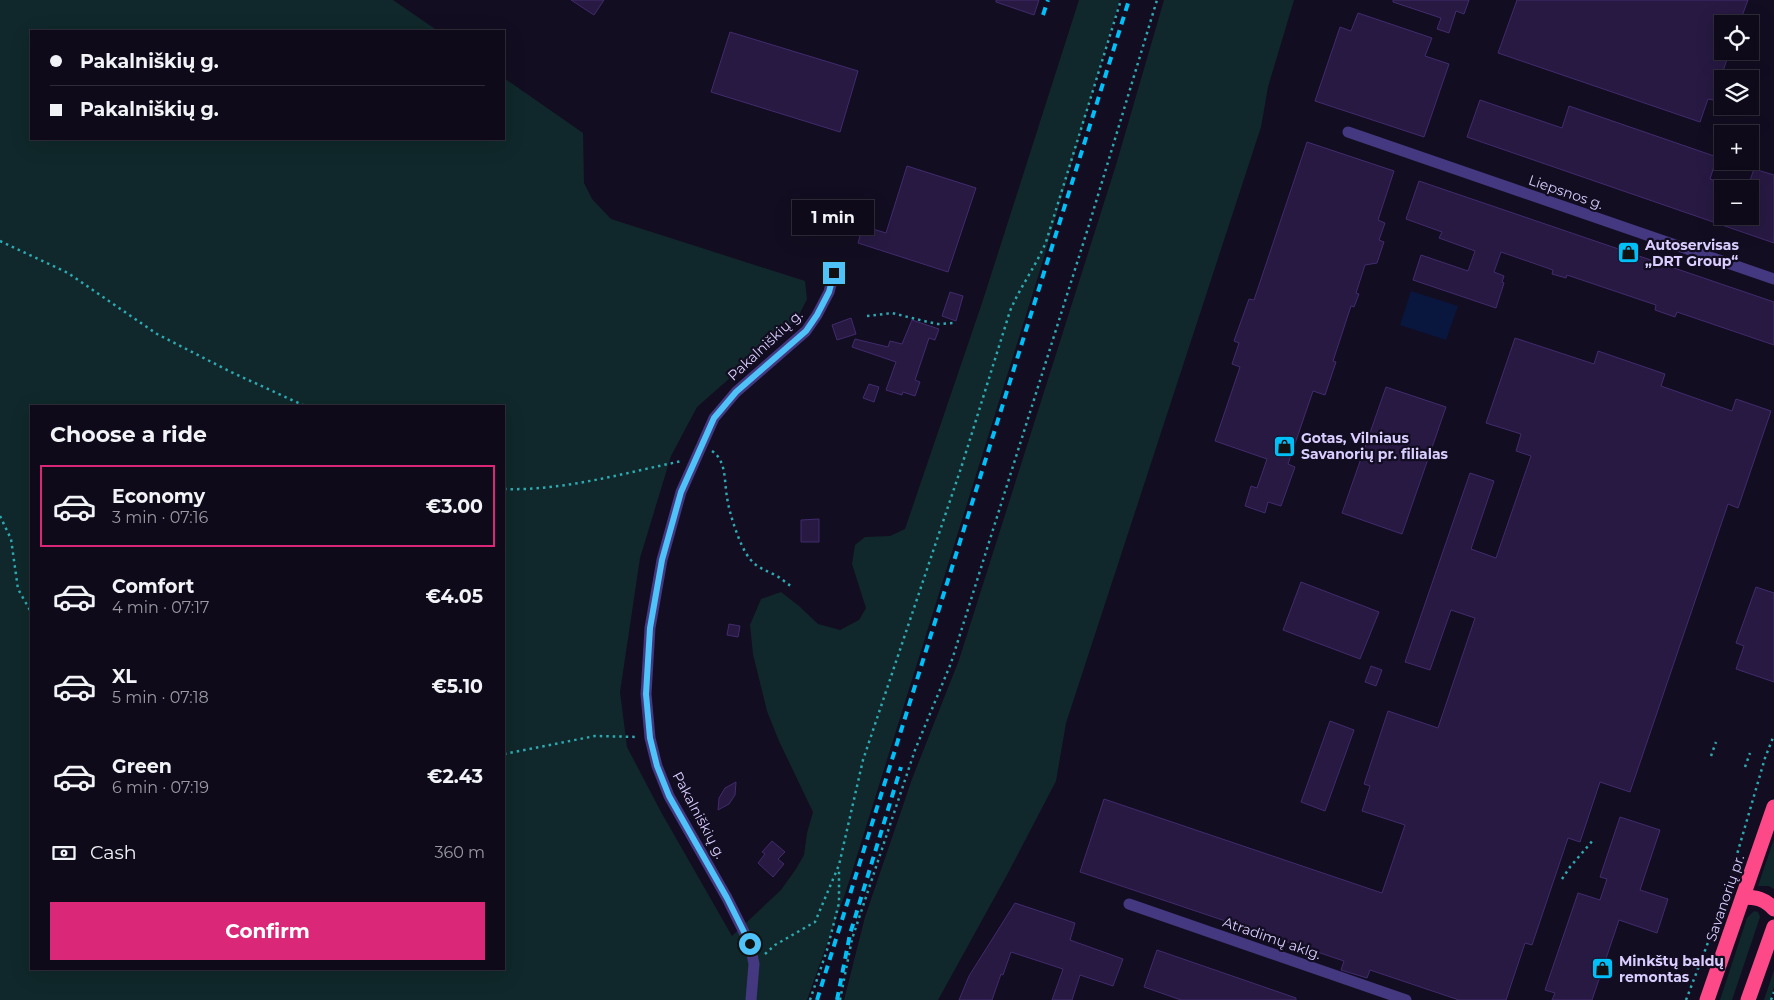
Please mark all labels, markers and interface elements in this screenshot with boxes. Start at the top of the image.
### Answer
map controls [1714,15,1759,225]
button: locate [1714,15,1759,60]
text: Pakalniškių g. [80,50,219,73]
button: layers [1714,70,1759,115]
text: Pakalniškių g. [80,98,219,121]
button: + [1714,125,1759,170]
street label: Liepsnos g. [1526,171,1606,213]
button: − [1714,180,1759,225]
callout: 1 min [793,200,875,236]
text: 1 min [811,208,855,227]
place label: Autoservisas „DRT Group“ [1644,236,1739,270]
shop icon: Autoservisas „DRT Group“ [1617,241,1641,265]
route end [823,262,845,284]
street label: Pakalniškių g. [724,306,806,384]
text: Choose a ride [50,421,207,448]
place label: Gotas, Vilniaus Savanorių pr. filialas [1301,429,1449,463]
shop icon: Gotas, Vilniaus Savanorių pr. filialas [1273,434,1297,458]
icon: car [52,484,97,529]
text: Economy [112,485,205,508]
text: €3.00 [426,495,483,518]
text: 3 min · 07:16 [112,508,208,527]
icon: car [52,574,97,619]
text: Comfort [112,575,194,598]
text: €4.05 [425,585,483,608]
text: 4 min · 07:17 [112,598,209,617]
icon: car [52,664,97,709]
text: XL [112,665,137,688]
text: €5.10 [431,675,483,698]
text: 5 min · 07:18 [112,688,209,707]
icon: car [52,754,97,799]
text: Green [112,755,172,778]
text: €2.43 [427,765,483,788]
street label: Pakalniškių g. [668,768,730,862]
text: 6 min · 07:19 [112,778,209,797]
icon: cash [50,839,78,867]
text: Cash [90,841,137,864]
text: 360 m [434,843,485,862]
street label: Savanorių pr. [1702,852,1748,944]
button: Confirm [50,902,485,960]
street label: Atradimų aklg. [1220,913,1324,963]
route start [739,933,761,955]
place label: Minkštų baldų remontas [1619,952,1724,986]
shop icon: Minkštų baldų remontas [1591,957,1615,981]

